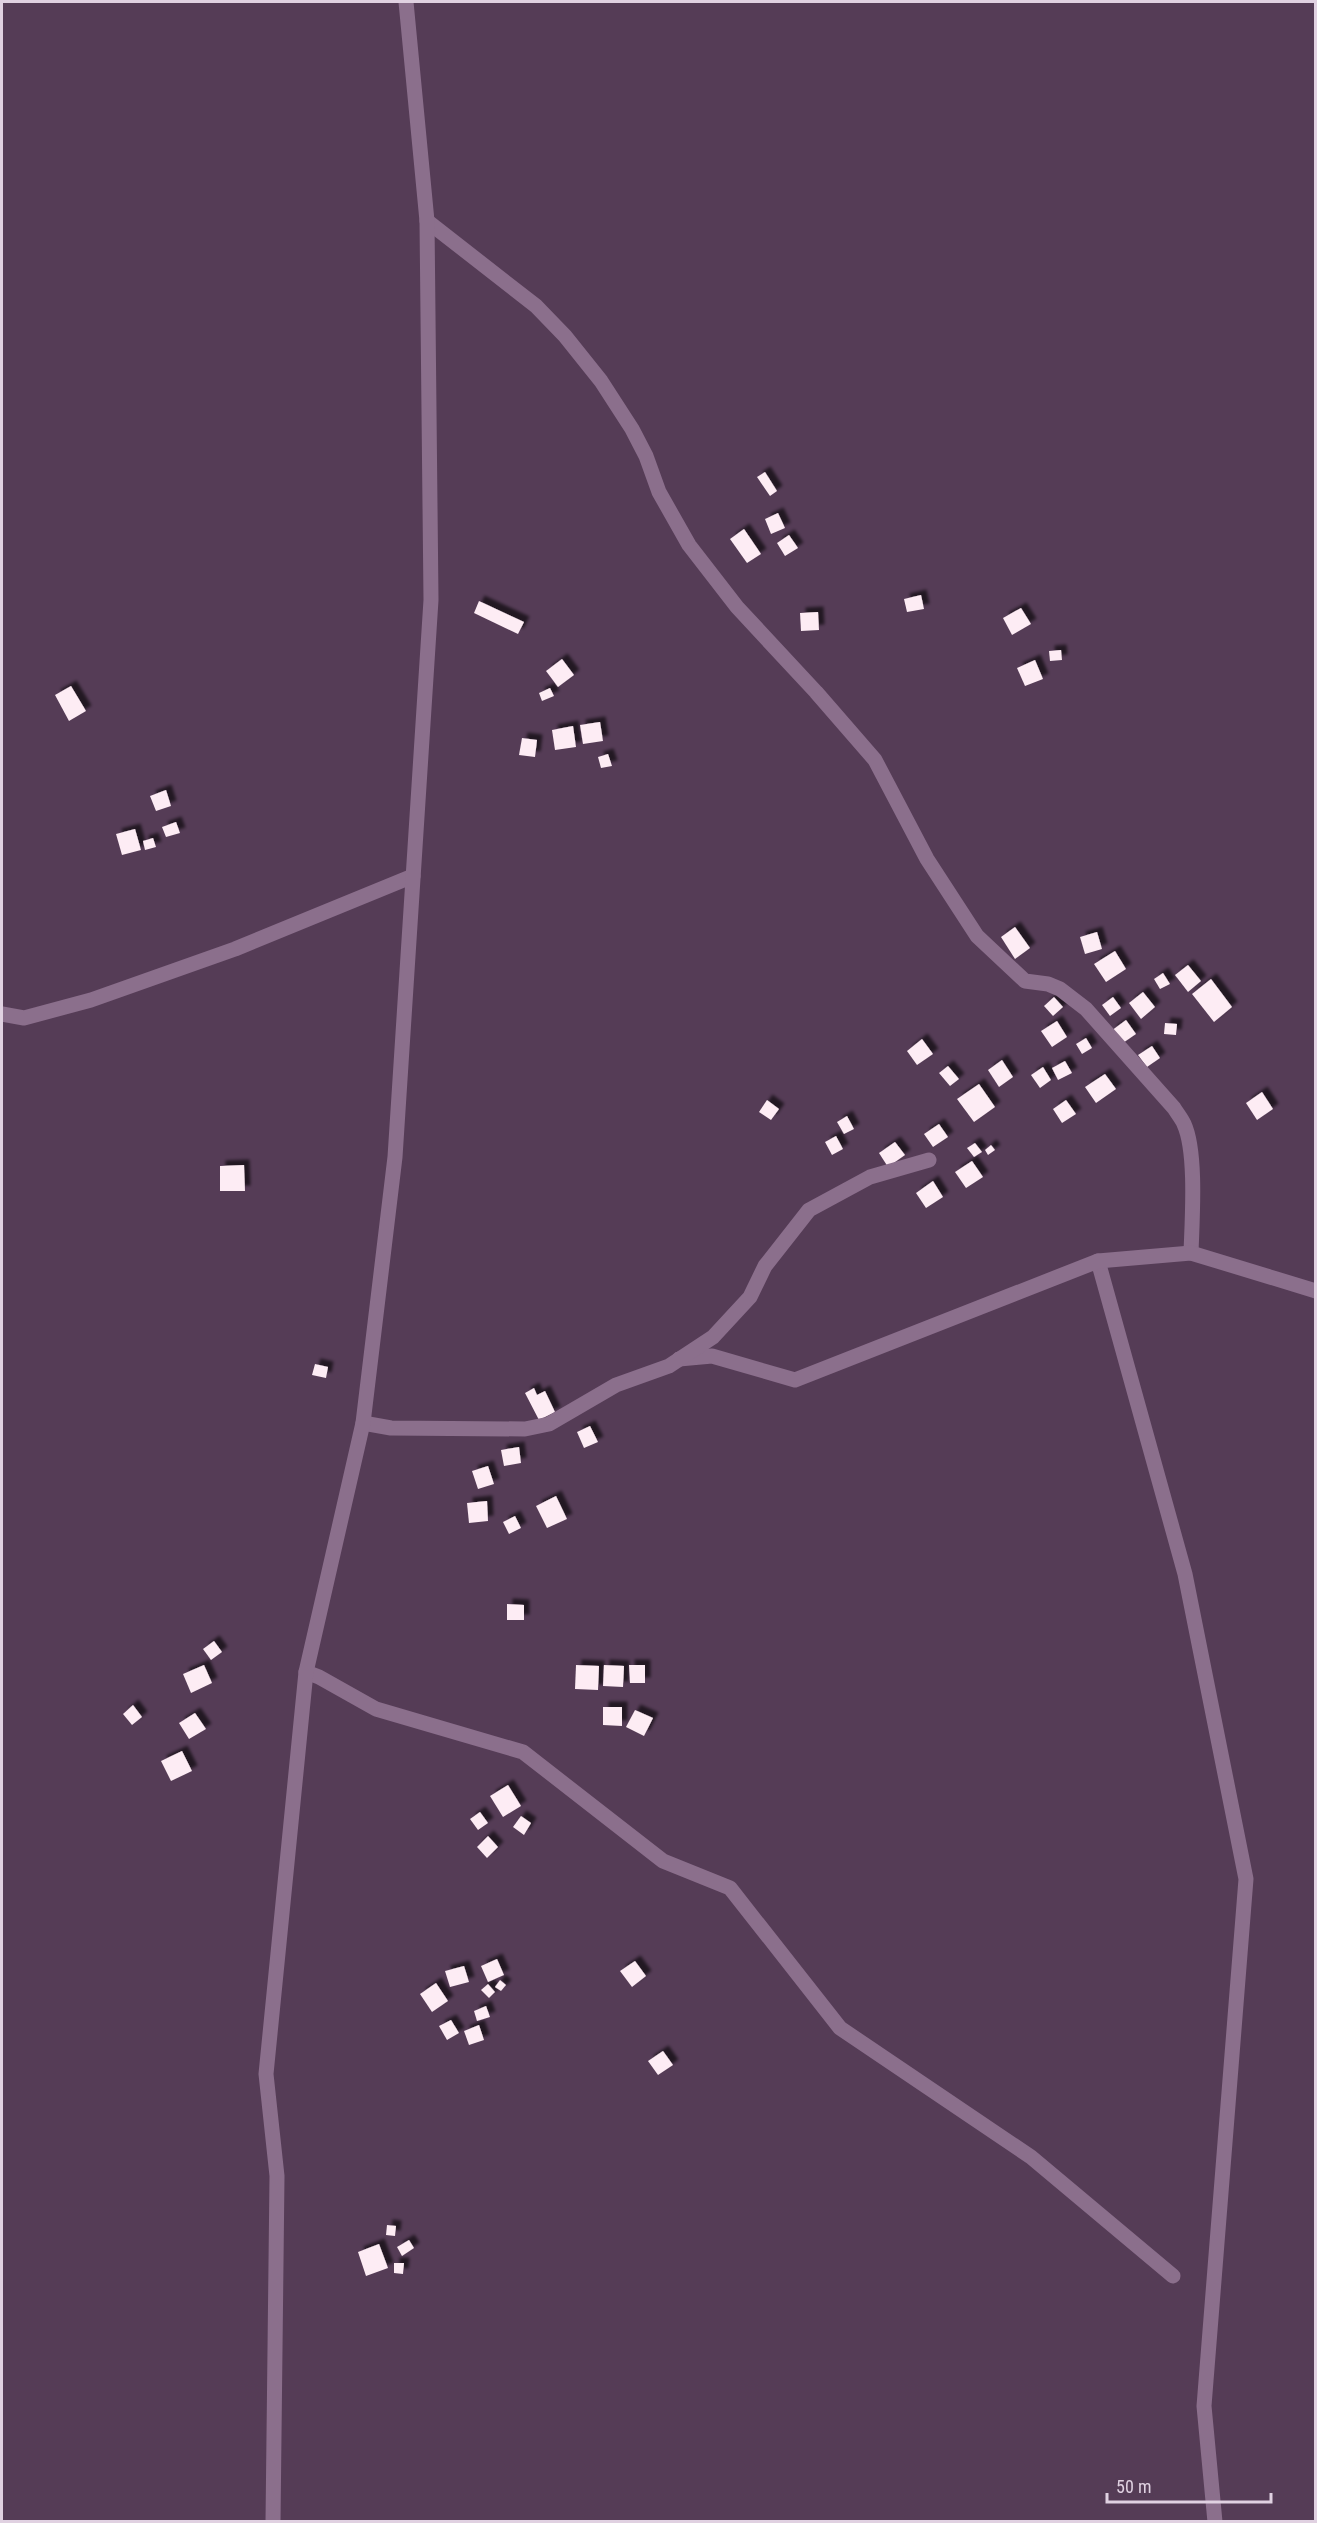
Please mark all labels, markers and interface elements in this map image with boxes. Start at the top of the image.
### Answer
scale bar [1107,2466,1270,2504]
text: 50 m [1116,2476,1151,2497]

